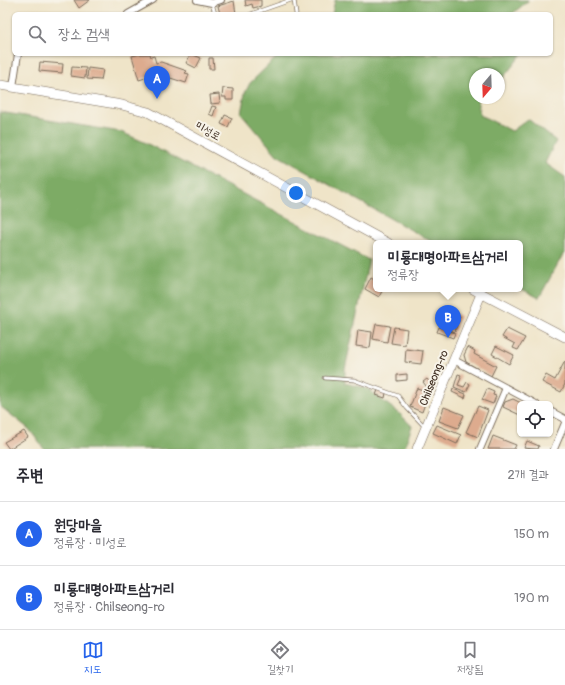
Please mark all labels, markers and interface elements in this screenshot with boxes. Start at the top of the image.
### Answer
search box [12,12,553,56]
icon: search [26,23,48,45]
text: 장소 검색 [58,25,110,44]
pin: A [144,66,170,99]
north arrow [469,68,505,104]
street label: 미성로 [193,119,223,143]
your location [286,183,306,203]
popup [373,240,523,292]
text: 미룡대명아파트삼거리 [388,248,508,267]
text: 정류장 [388,267,419,283]
pin: B [435,305,461,338]
street label: Chilseong-ro [417,348,451,408]
map controls [517,401,553,437]
button: locate [517,401,553,437]
text: 주변 [16,465,43,486]
text: 2개 결과 [508,467,549,483]
text: 원당마을 [54,516,102,535]
text: A [25,526,33,542]
text: 150 m [514,526,549,542]
text: 정류장 · 미성로 [54,535,127,551]
text: 미룡대명아파트삼거리 [54,580,175,599]
text: B [25,590,33,606]
text: 190 m [514,590,549,606]
text: 정류장 · Chilseong-ro [54,599,165,615]
tab: 지도 [82,639,104,677]
tab: 길찾기 [267,639,293,677]
tab: 저장됨 [457,639,483,677]

